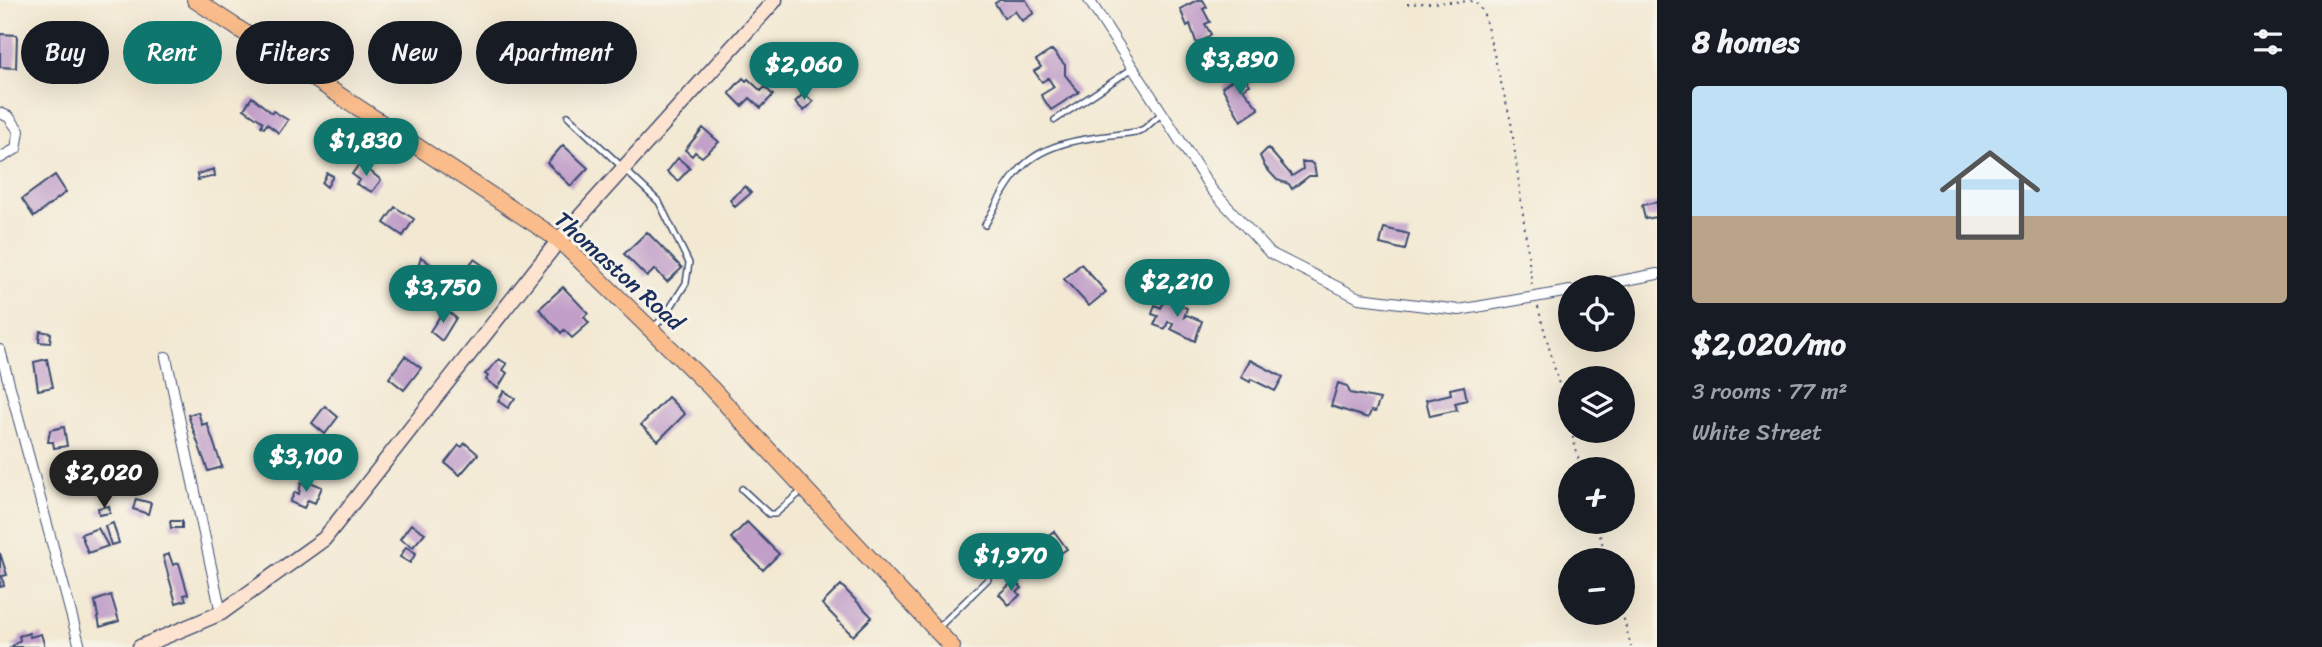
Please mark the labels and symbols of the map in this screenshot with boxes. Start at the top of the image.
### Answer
pin: $3,890 [1183,38,1297,97]
pin: $2,060 [747,42,861,102]
pin: $1,830 [309,118,423,178]
street label: Thomaston Road [544,201,695,342]
pin: $2,210 [1120,260,1234,319]
pin: $3,750 [386,266,500,325]
pin: $3,100 [249,434,363,494]
pin: $2,020 [47,450,161,510]
pin: $1,970 [954,534,1068,593]

